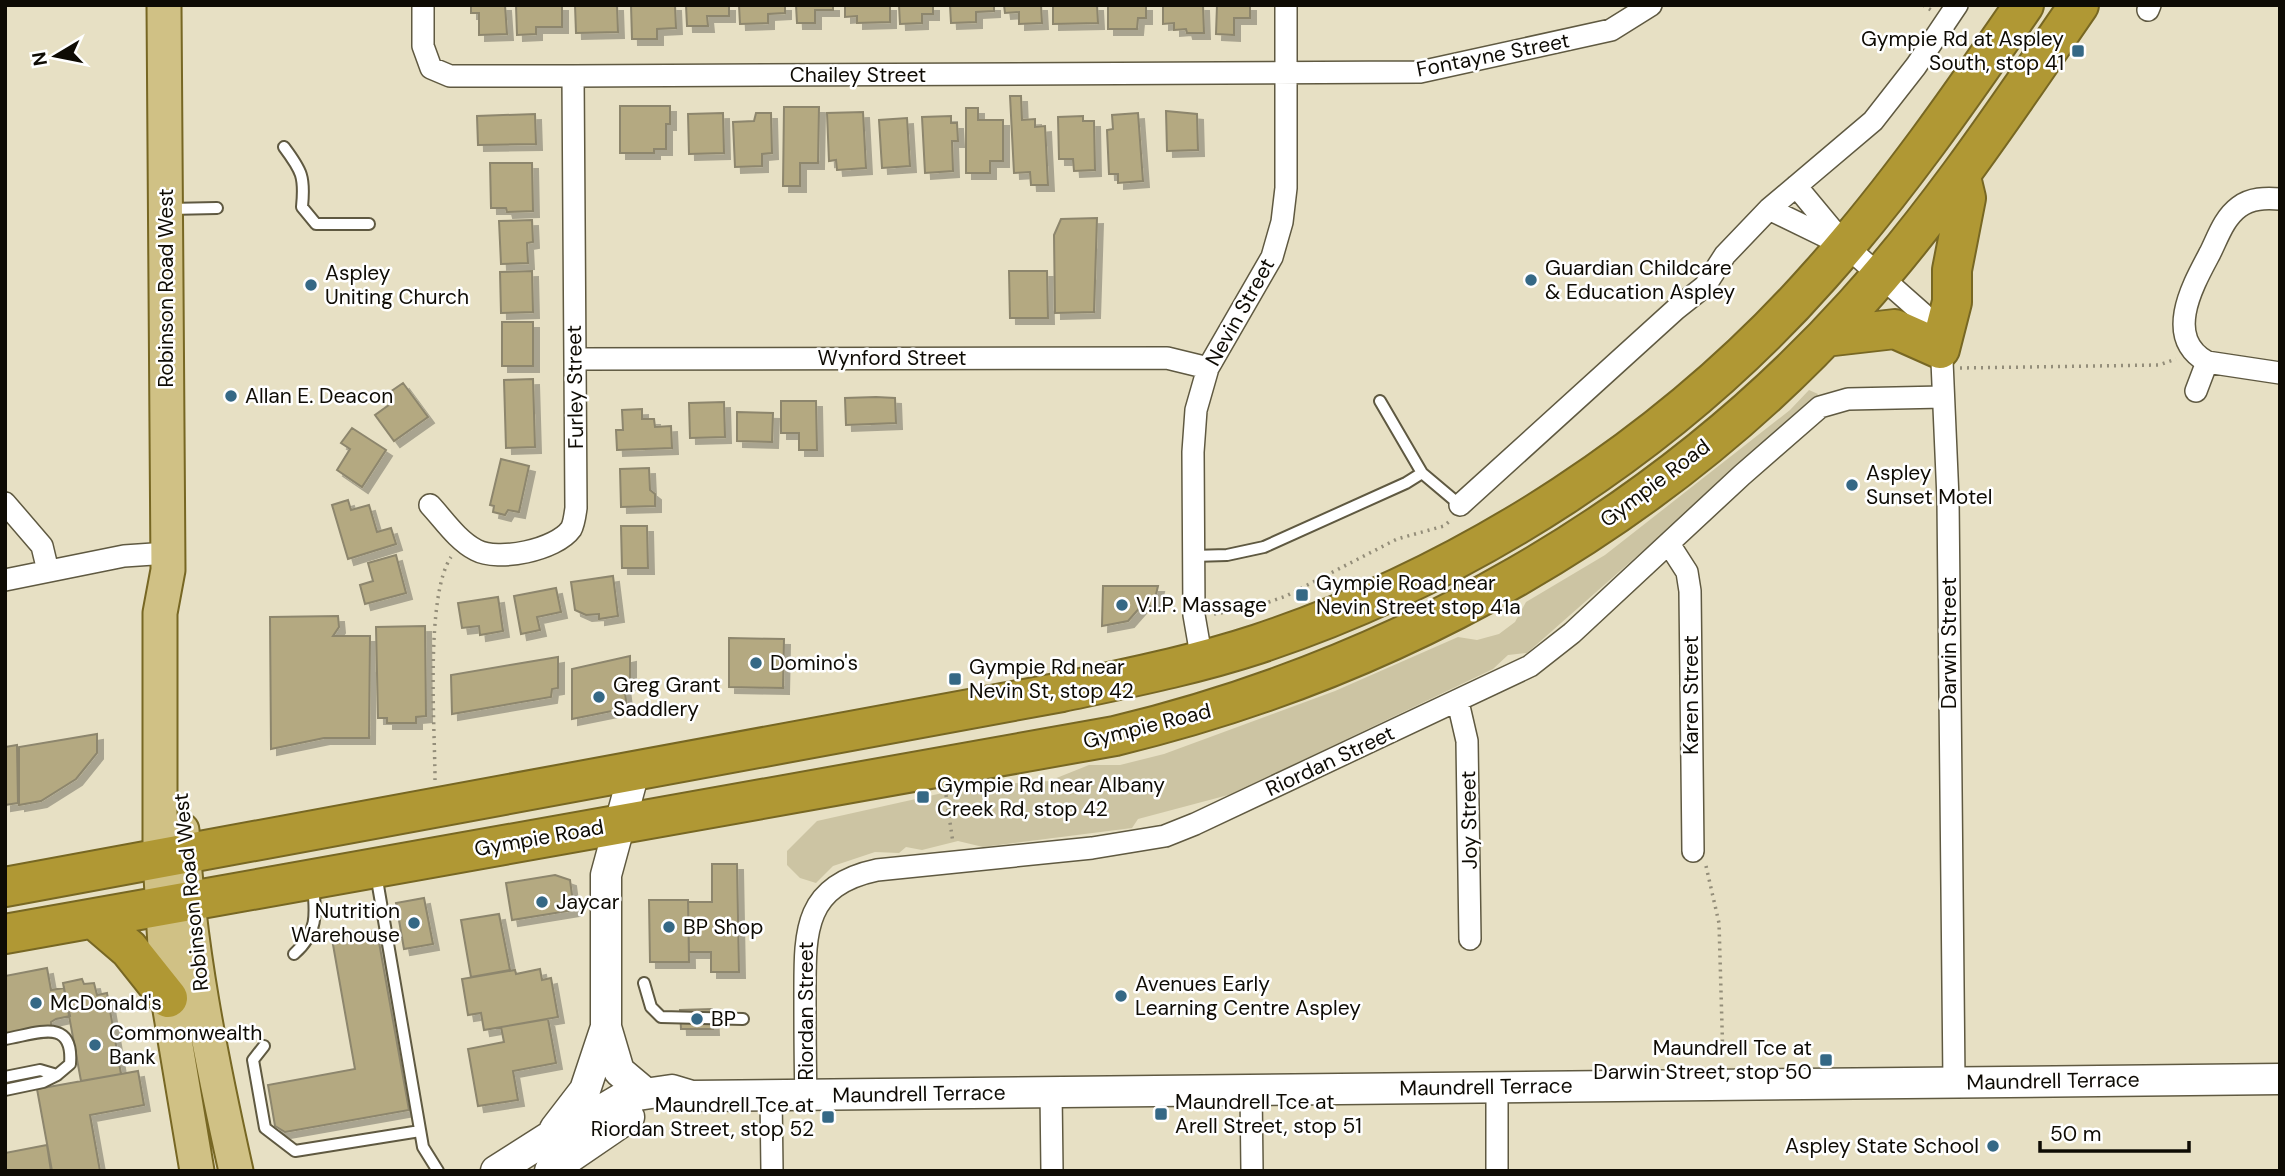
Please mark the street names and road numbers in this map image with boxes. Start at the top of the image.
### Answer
street label: Fontayne Street [1414,26,1572,84]
street label: Chailey Street [790,61,926,89]
street label: Robinson Road West [152,188,180,388]
street label: Nevin Street [1199,253,1281,371]
street label: Furley Street [560,325,590,449]
street label: Wynford Street [818,344,966,372]
street label: Gympie Road [1594,432,1716,534]
street label: Darwin Street [1935,577,1963,709]
street label: Karen Street [1677,635,1705,755]
street label: Gympie Road [1080,697,1214,755]
street label: Riordan Street [1261,719,1399,803]
street label: Joy Street [1454,770,1484,870]
street label: Robinson Road West [167,792,215,992]
street label: Gympie Road [472,813,606,863]
street label: Riordan Street [792,941,820,1081]
street label: Maundrell Terrace [1966,1065,2140,1097]
street label: Maundrell Terrace [1399,1071,1573,1103]
street label: Maundrell Terrace [832,1078,1006,1110]

